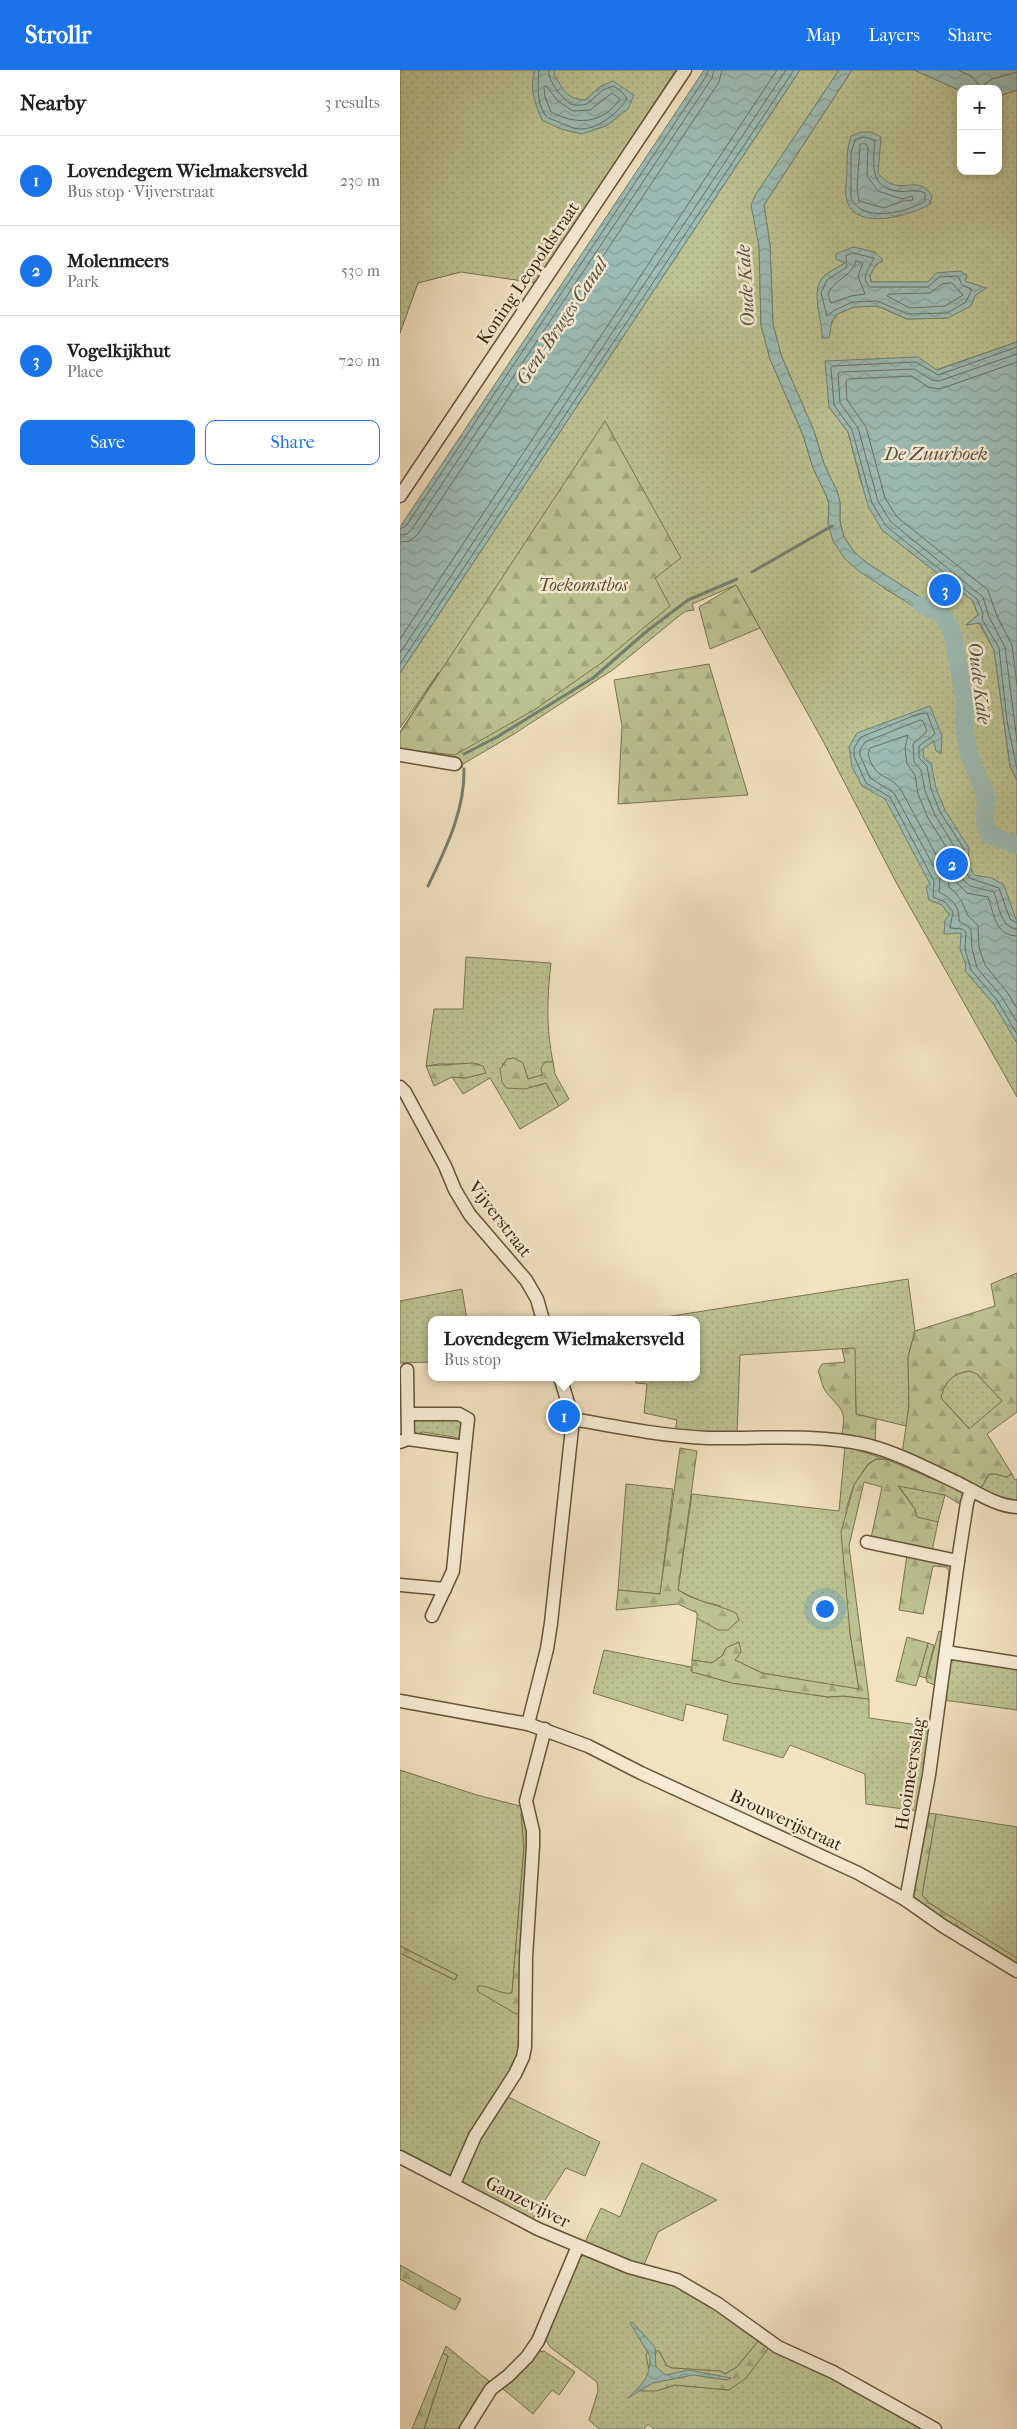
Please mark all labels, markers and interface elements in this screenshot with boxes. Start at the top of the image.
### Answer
text: Strollr [25,21,92,49]
text: Map [806,25,840,46]
text: Layers [868,25,920,46]
text: Share [948,25,992,46]
map controls [957,85,1002,175]
button: + [957,85,1002,130]
text: Nearby [20,91,86,115]
text: 3 results [324,93,380,112]
button: − [957,130,1002,175]
text: Lovendegem Wielmakersveld [67,160,308,182]
text: 1 [33,171,39,190]
text: 230 m [340,171,380,190]
text: Bus stop · Vijverstraat [67,182,215,201]
street label: Koning Leopoldstraat [473,197,584,349]
water label: Oude Kale [732,243,760,328]
text: Molenmeers [67,250,169,272]
water label: Gent-Bruges Canal [511,252,614,389]
text: 2 [32,261,40,280]
text: 530 m [341,261,380,280]
text: Park [67,272,99,291]
text: Vogelkijkhut [67,340,170,362]
text: 3 [33,351,39,370]
text: 720 m [339,351,380,370]
text: Place [67,362,103,381]
button: Save [20,420,195,465]
button: Share [205,420,380,465]
water label: De Zuurhoek [882,443,988,465]
pin: 3 [929,571,961,609]
park label: Toekomstbos [538,575,628,596]
water label: Oude Kale [963,641,995,727]
pin: 2 [936,845,968,883]
street label: Vijverstraat [463,1176,536,1262]
popup [428,1316,700,1381]
text: Lovendegem Wielmakersveld [444,1328,684,1350]
text: Bus stop [444,1350,501,1369]
pin: 1 [548,1397,580,1435]
your location [812,1596,838,1622]
street label: Hooimeersslag [891,1716,930,1832]
street label: Brouwerijstraat [726,1785,846,1856]
street label: Ganzevijver [482,2172,574,2233]

